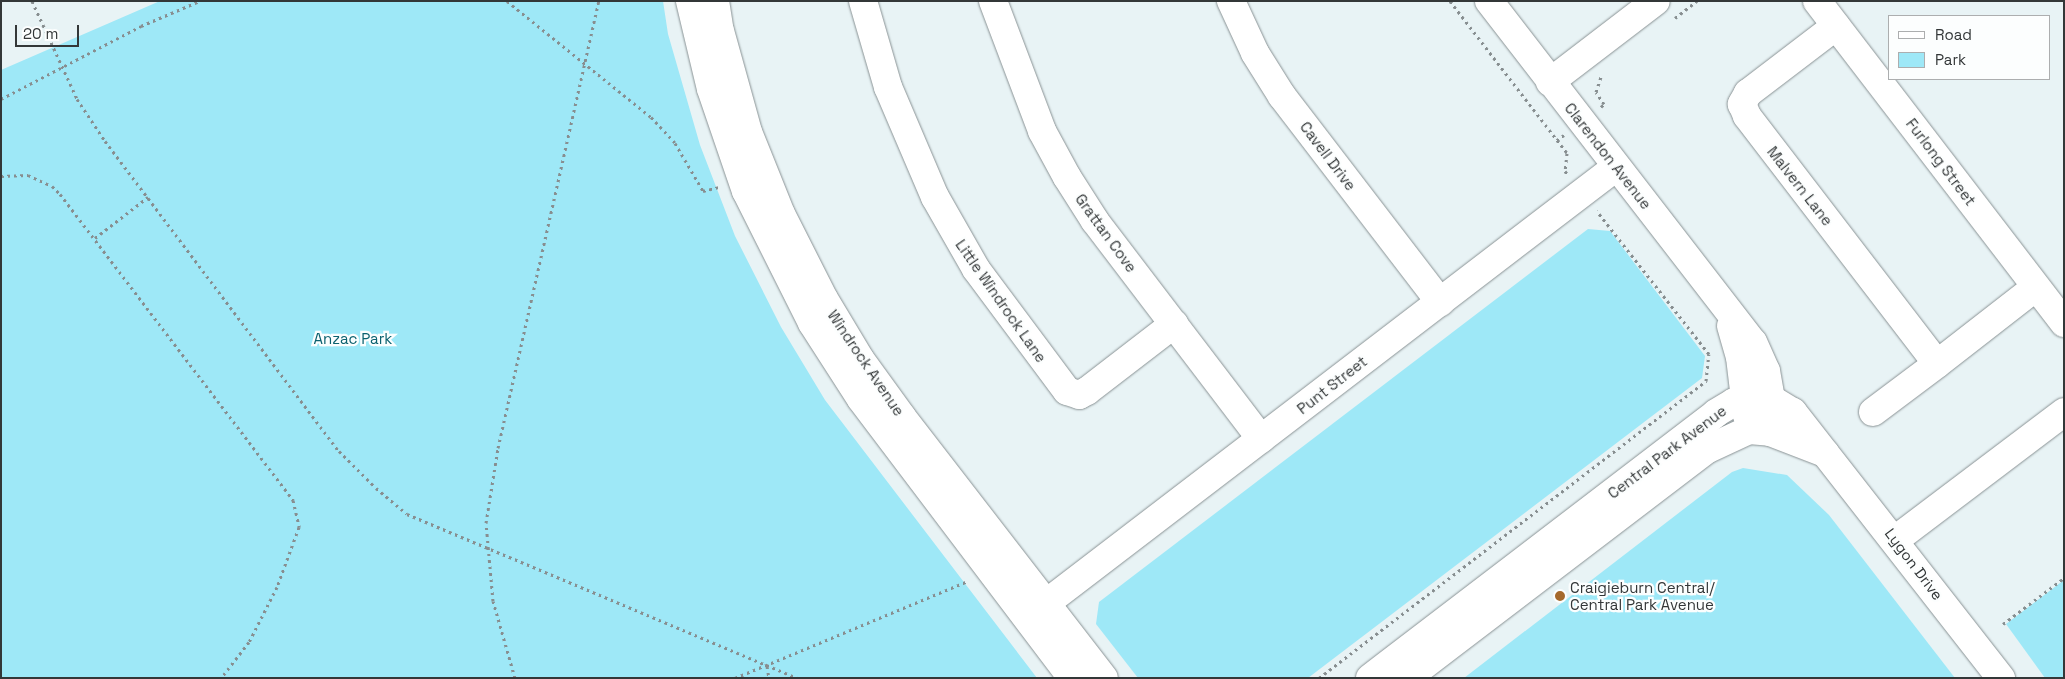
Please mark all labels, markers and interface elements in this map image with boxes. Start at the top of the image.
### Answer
scale bar [18,15,81,47]
legend [1888,15,2050,80]
text: 20 m [23,24,58,43]
text: Road [1935,25,1972,44]
text: Park [1935,50,1966,69]
street label: Clarendon Avenue [1561,99,1655,213]
street label: Furlong Street [1902,115,1980,209]
street label: Cavell Drive [1296,118,1360,194]
street label: Malvern Lane [1764,143,1836,229]
street label: Grattan Cove [1072,190,1140,276]
street label: Little Windrock Lane [952,236,1050,366]
street label: Windrock Avenue [824,306,908,420]
park label: Anzac Park [314,330,392,348]
street label: Punt Street [1293,352,1371,418]
street label: Central Park Avenue [1604,401,1730,503]
street label: Lygon Drive [1881,525,1947,603]
place label: Craigieburn Central/ Central Park Avenue [1570,578,1715,613]
marker: Craigieburn Central/ Central Park Avenue [1554,590,1566,602]

